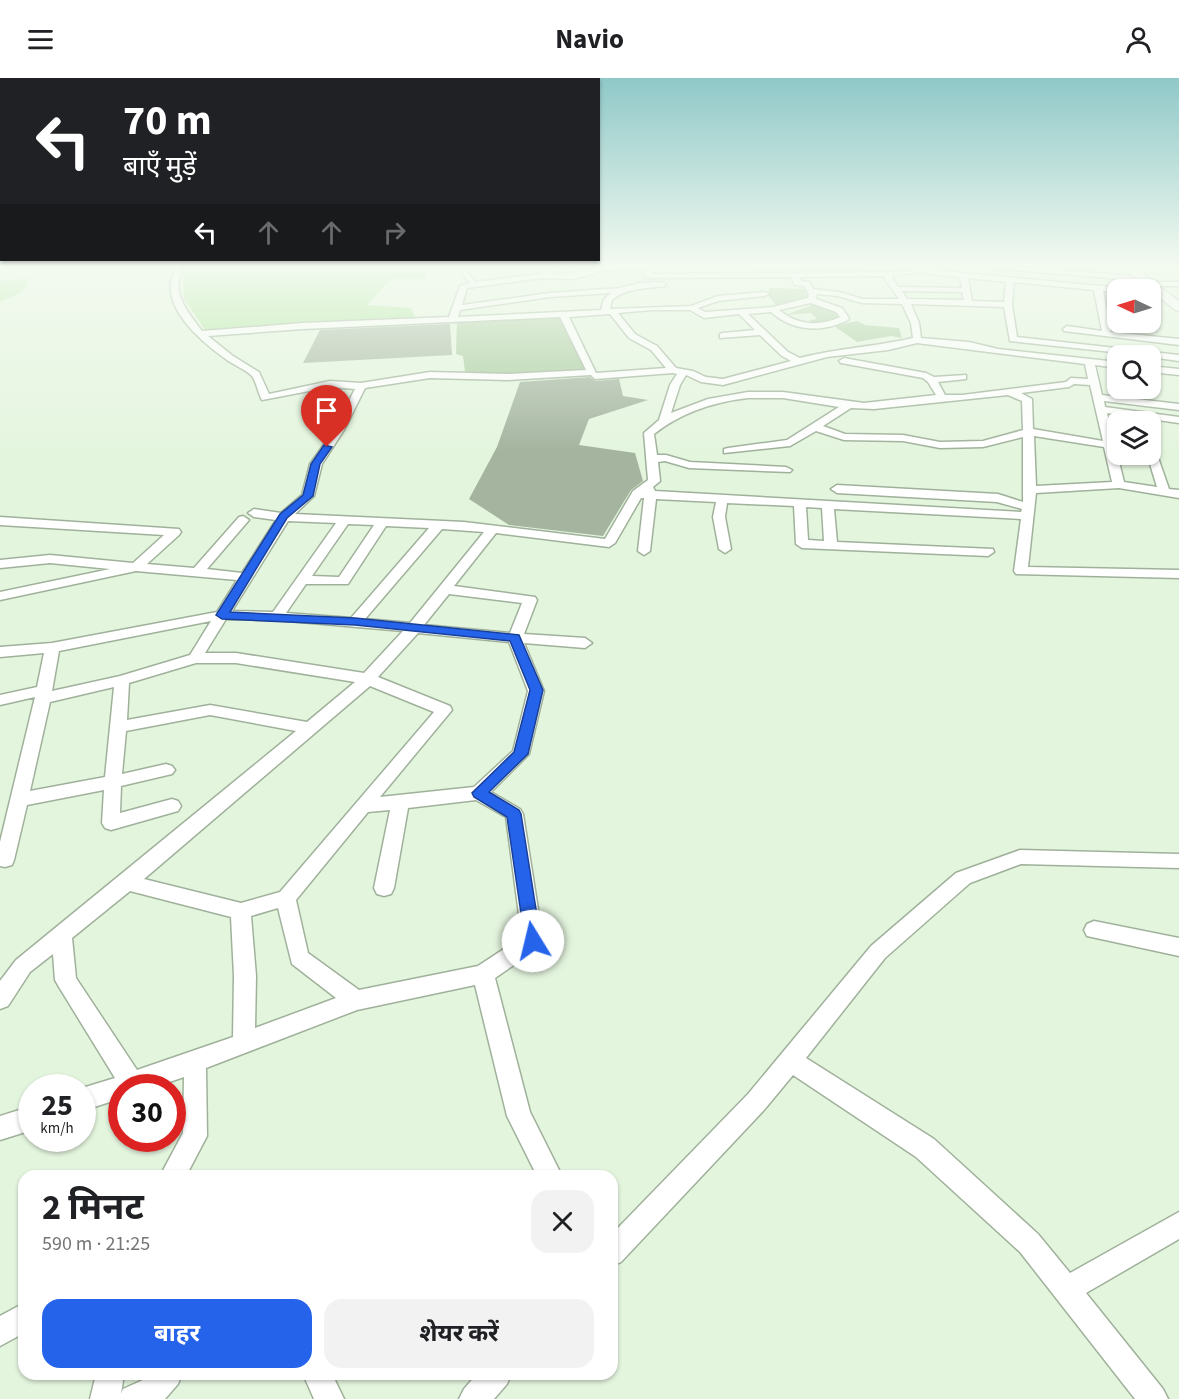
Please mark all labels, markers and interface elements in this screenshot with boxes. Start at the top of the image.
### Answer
text: Navio [555,20,624,59]
icon: menu [24,23,57,56]
icon: person [1122,23,1155,56]
text: 70 m [123,91,212,151]
icon: left [24,102,102,180]
text: बाएँ मुड़ें [123,147,196,186]
icon: left [189,216,222,249]
icon: ahead [252,216,285,249]
icon: ahead [315,216,348,249]
icon: right [378,216,411,249]
north arrow [1107,279,1161,333]
map controls [1107,279,1161,465]
button: search [1107,345,1161,399]
pin [301,385,352,447]
icon: arrive [310,394,343,427]
button: layers [1107,411,1161,465]
position arrow [501,909,565,973]
speed limit sign: 30 [108,1074,186,1152]
text: 25 [41,1084,73,1127]
text: km/h [40,1118,74,1139]
text: 2 मिनट [42,1182,144,1233]
button: close [531,1190,594,1253]
text: 590 m · 21:25 [42,1230,150,1258]
button: बाहर [42,1299,312,1368]
button: शेयर करें [324,1299,594,1368]

